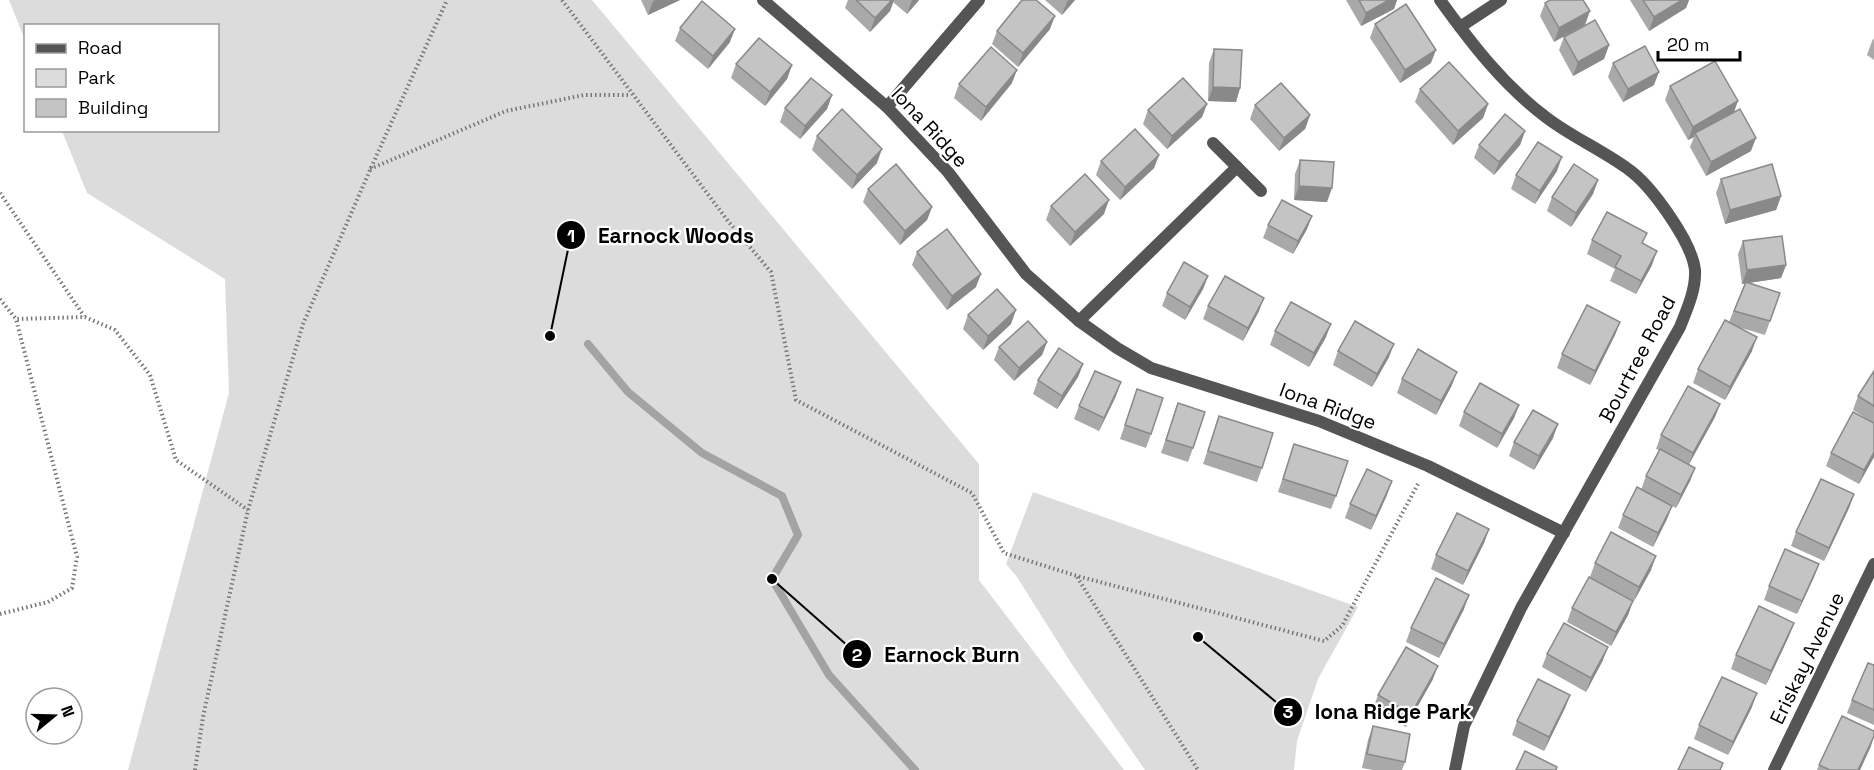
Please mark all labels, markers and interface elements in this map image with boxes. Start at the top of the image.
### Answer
legend [24,24,219,132]
scale bar [1658,24,1740,62]
text: 20 m [1667,33,1710,56]
text: Road [78,36,122,59]
text: Park [78,66,116,89]
street label: Iona Ridge [886,81,974,173]
text: Building [78,96,148,119]
callout: Earnock Woods [556,216,766,255]
text: Earnock Woods [598,222,754,249]
text: 1 [567,224,575,247]
street label: Bourtree Road [1593,291,1681,427]
street label: Iona Ridge [1276,376,1380,436]
street label: Eriskay Avenue [1764,588,1850,728]
callout: Earnock Burn [842,635,1032,674]
text: Earnock Burn [884,641,1020,668]
text: 2 [852,643,863,666]
north arrow [24,686,84,746]
callout: Iona Ridge Park [1273,692,1484,731]
text: Iona Ridge Park [1315,698,1471,725]
text: 3 [1283,700,1294,723]
text: N [56,703,79,720]

